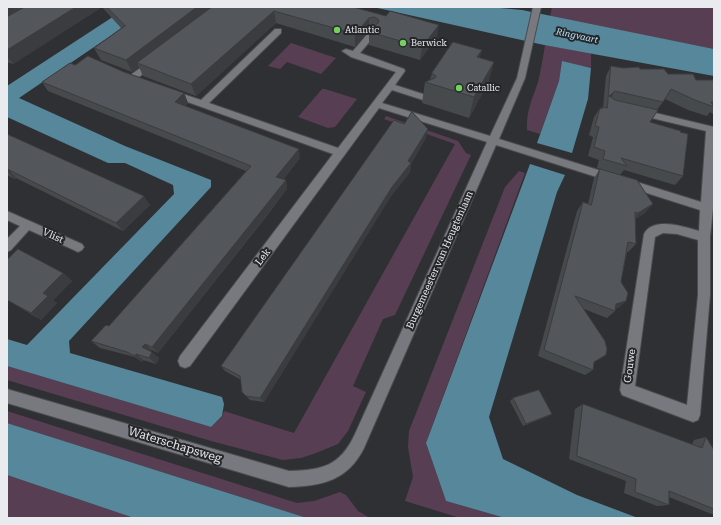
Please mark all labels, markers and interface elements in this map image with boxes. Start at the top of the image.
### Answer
marker: Atlantic [332,25,342,35]
place label: Atlantic [345,25,379,35]
water label: Ringvaart [555,26,599,46]
marker: Berwick [398,38,408,48]
place label: Berwick [411,38,447,48]
marker: Catallic [454,83,464,93]
place label: Catallic [467,83,500,93]
street label: Burgemeester van Heugtenlaan [404,189,476,331]
street label: Vlist [41,226,65,246]
street label: Lek [253,246,273,268]
street label: Gouwe [622,348,638,384]
street label: Waterschapsweg [126,424,224,466]

